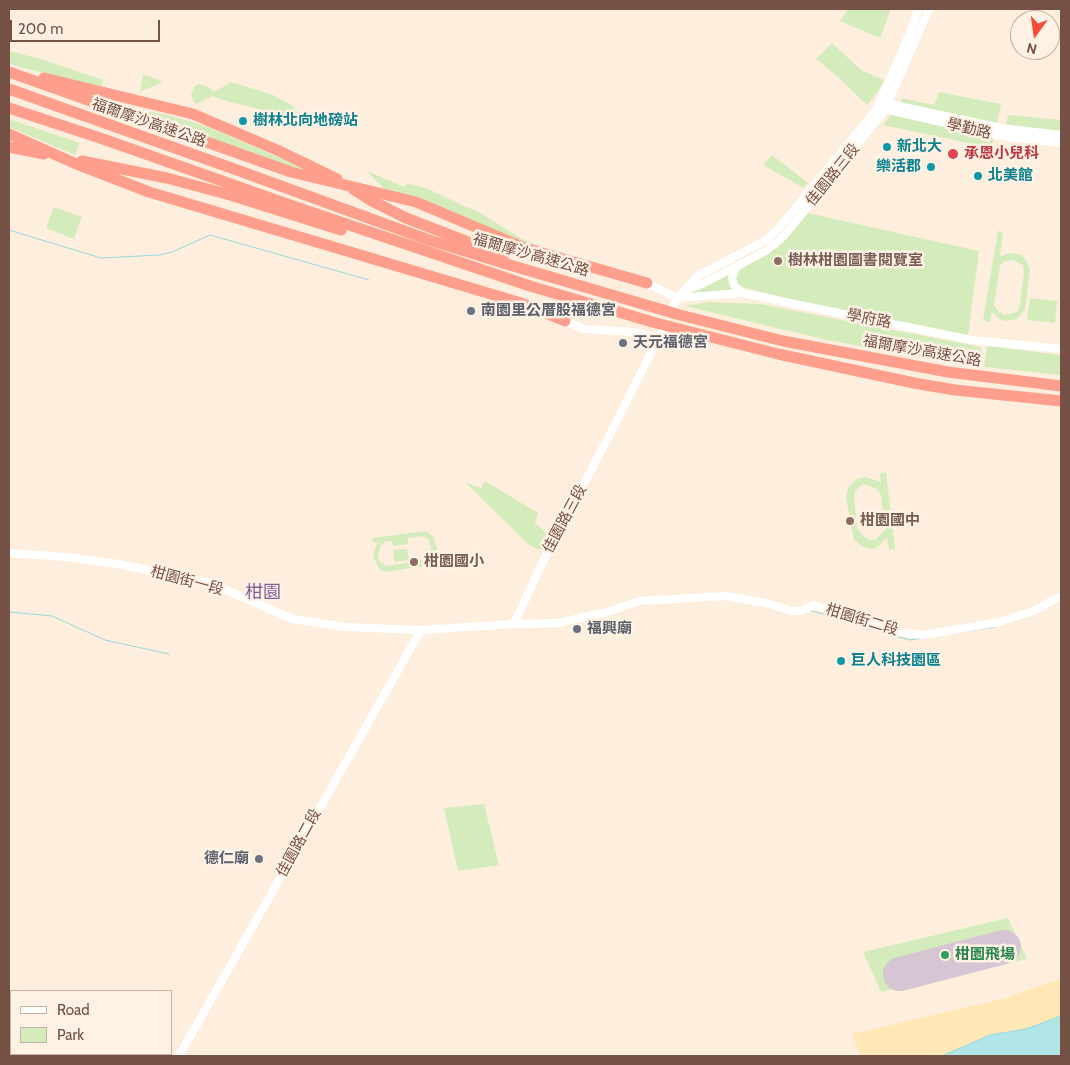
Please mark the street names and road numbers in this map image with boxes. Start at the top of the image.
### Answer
street label: 福爾摩沙高速公路 [89,95,209,151]
street label: 學勤路 [945,115,993,143]
street label: 佳園路三段 [802,140,864,210]
street label: 福爾摩沙高速公路 [471,230,591,280]
street label: 學府路 [845,306,893,332]
street label: 福爾摩沙高速公路 [861,332,983,370]
street label: 佳園路三段 [539,482,591,556]
street label: 柑園街一段 [148,563,226,599]
street label: 柑園街二段 [824,600,900,640]
street label: 佳園路二段 [273,806,325,880]

